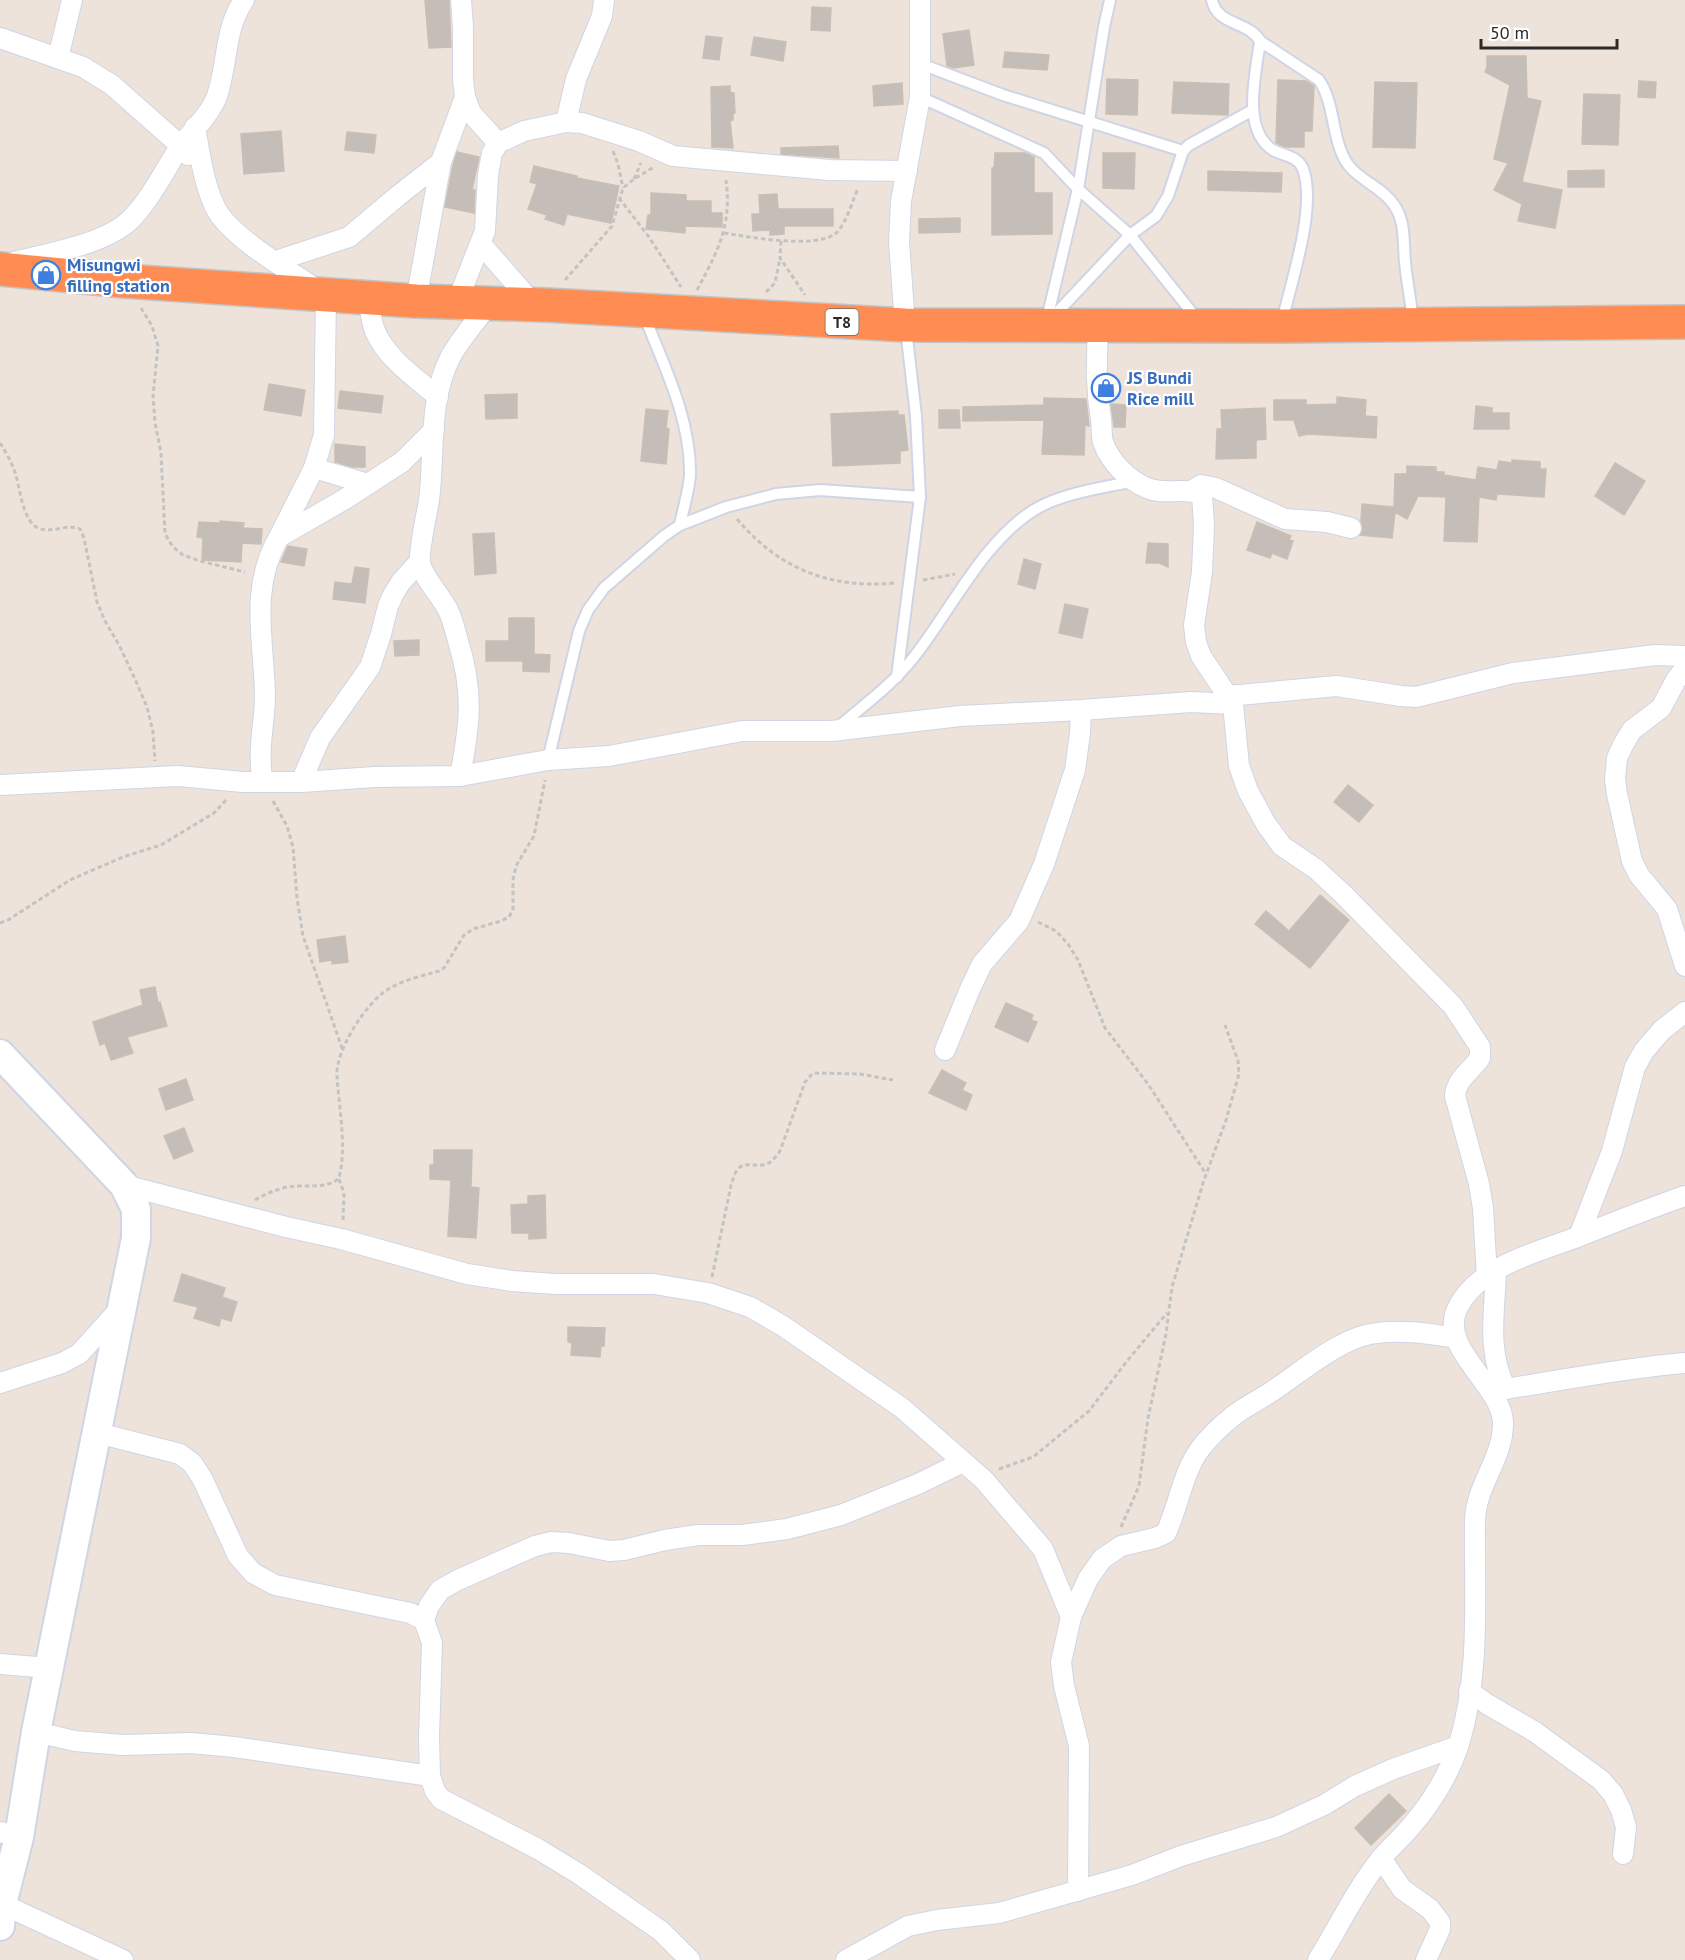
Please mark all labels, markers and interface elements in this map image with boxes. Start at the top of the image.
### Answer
scale bar [1481,12,1618,50]
text: 50 m [1490,21,1529,44]
place label: Misungwi filling station [67,253,170,297]
shop icon: Misungwi filling station [30,259,62,291]
road number: T8 [826,309,858,335]
place label: JS Bundi Rice mill [1126,366,1194,410]
shop icon: JS Bundi Rice mill [1090,372,1122,404]

